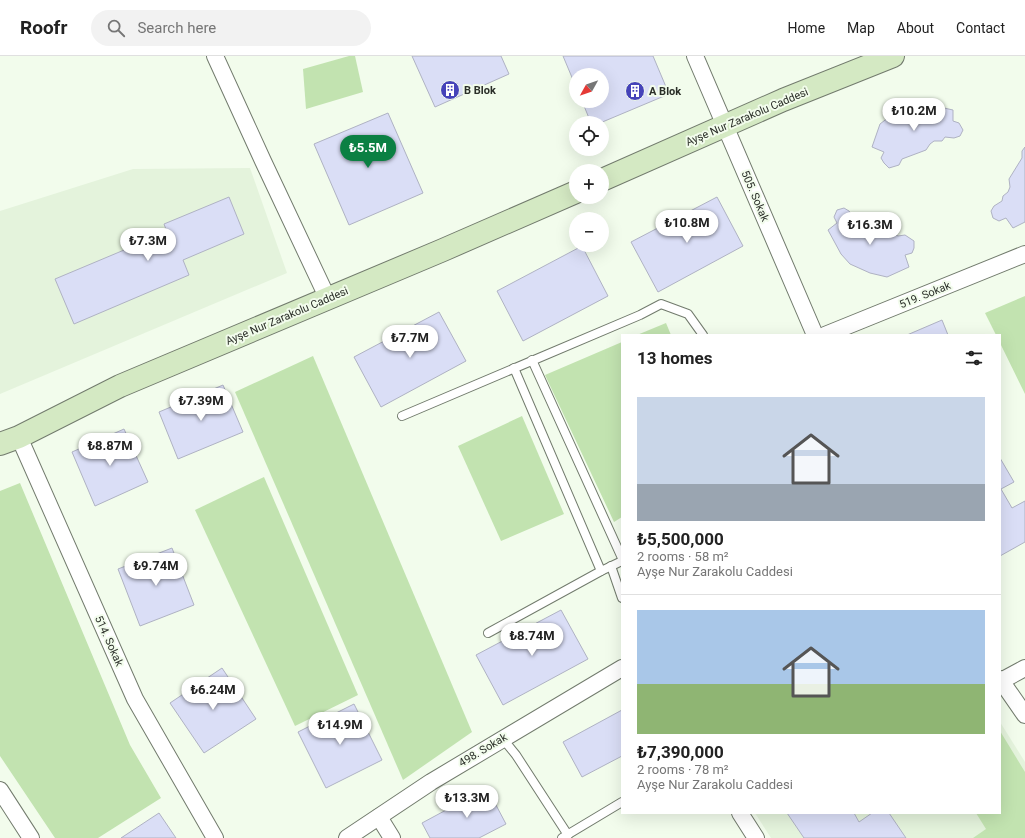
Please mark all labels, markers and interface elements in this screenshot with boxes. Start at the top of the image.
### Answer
search box [91,10,371,46]
text: Roofr [20,16,67,39]
icon: search [105,17,127,39]
text: Search here [137,19,216,37]
text: Home [787,20,825,36]
text: Map [847,20,875,36]
text: About [897,20,934,36]
text: Contact [956,20,1005,36]
north arrow [569,68,609,108]
map controls [569,68,609,252]
building icon: B Blok [439,79,461,101]
building icon: A Blok [624,80,646,102]
place label: B Blok [464,84,496,97]
place label: A Blok [649,85,681,98]
street label: Ayşe Nur Zarakolu Caddesi [684,85,810,149]
pin: ₺10.2M [881,98,947,132]
text: ₺10.2M [891,103,937,118]
button: locate [569,116,609,156]
pin: ₺5.5M [340,135,396,169]
text: ₺5.5M [349,140,387,155]
button: + [569,164,609,204]
street label: 505. Sokak [738,169,772,224]
pin: ₺10.8M [654,210,720,244]
button: − [569,212,609,252]
pin: ₺16.3M [837,212,903,246]
text: ₺10.8M [664,215,710,230]
text: ₺16.3M [847,217,893,232]
pin: ₺7.3M [120,228,176,262]
text: ₺7.3M [129,233,167,248]
street label: 519. Sokak [897,279,953,311]
street label: Ayşe Nur Zarakolu Caddesi [224,284,350,348]
pin: ₺7.7M [382,325,438,359]
text: ₺7.7M [391,330,429,345]
icon: filters [963,347,985,369]
text: 13 homes [637,348,713,368]
pin: ₺7.39M [168,388,234,422]
text: ₺7.39M [178,393,224,408]
icon: home [775,423,847,495]
pin: ₺8.87M [77,433,143,467]
text: ₺8.87M [87,438,133,453]
text: ₺5,500,000 [637,529,724,549]
text: 2 rooms · 58 m² [637,549,729,564]
pin: ₺9.74M [123,553,189,587]
text: ₺9.74M [133,558,179,573]
text: Ayşe Nur Zarakolu Caddesi [637,564,793,579]
street label: 514. Sokak [92,614,126,669]
pin: ₺8.74M [499,623,565,657]
text: ₺8.74M [509,628,555,643]
icon: home [775,636,847,708]
pin: ₺6.24M [180,677,246,711]
text: ₺6.24M [190,682,236,697]
pin: ₺14.9M [307,712,373,746]
text: ₺14.9M [317,717,363,732]
street label: 498. Sokak [456,730,510,770]
text: ₺7,390,000 [637,742,724,762]
text: 2 rooms · 78 m² [637,762,729,777]
text: Ayşe Nur Zarakolu Caddesi [637,777,793,792]
pin: ₺13.3M [434,785,500,819]
text: ₺13.3M [444,790,490,805]

